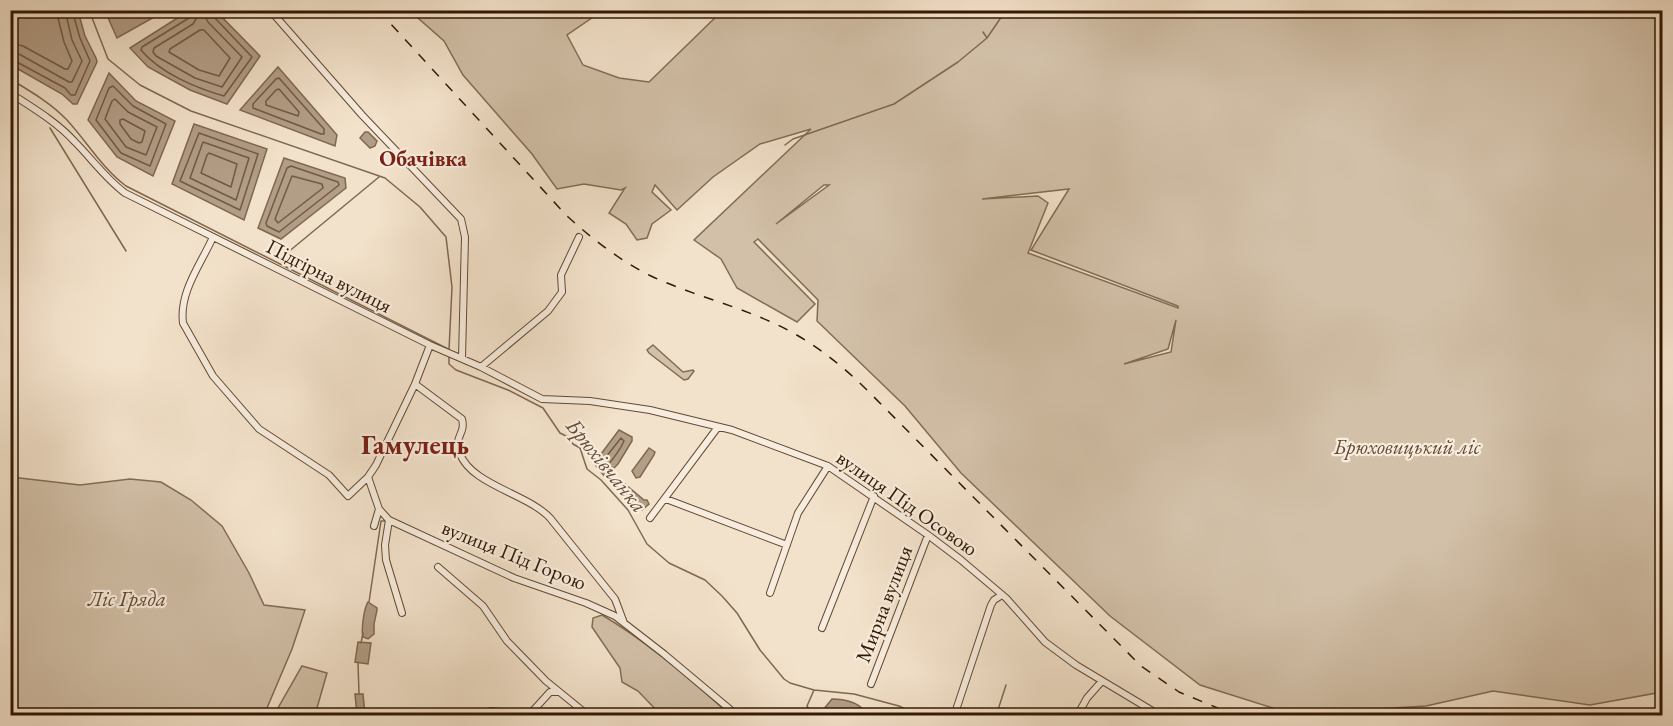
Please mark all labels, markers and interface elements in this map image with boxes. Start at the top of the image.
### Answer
district label: Обачівка [379,144,467,173]
street label: Підгірна вулиця [262,232,397,319]
water label: Брюхівчанка [559,411,654,519]
district label: Гамулець [361,427,469,462]
park label: Брюховицький ліс [1333,433,1481,460]
street label: вулиця Під Осовою [831,444,983,562]
street label: вулиця Під Горою [438,513,591,596]
street label: Мирна вулиця [849,542,918,666]
park label: Ліс Гряда [87,585,166,612]

